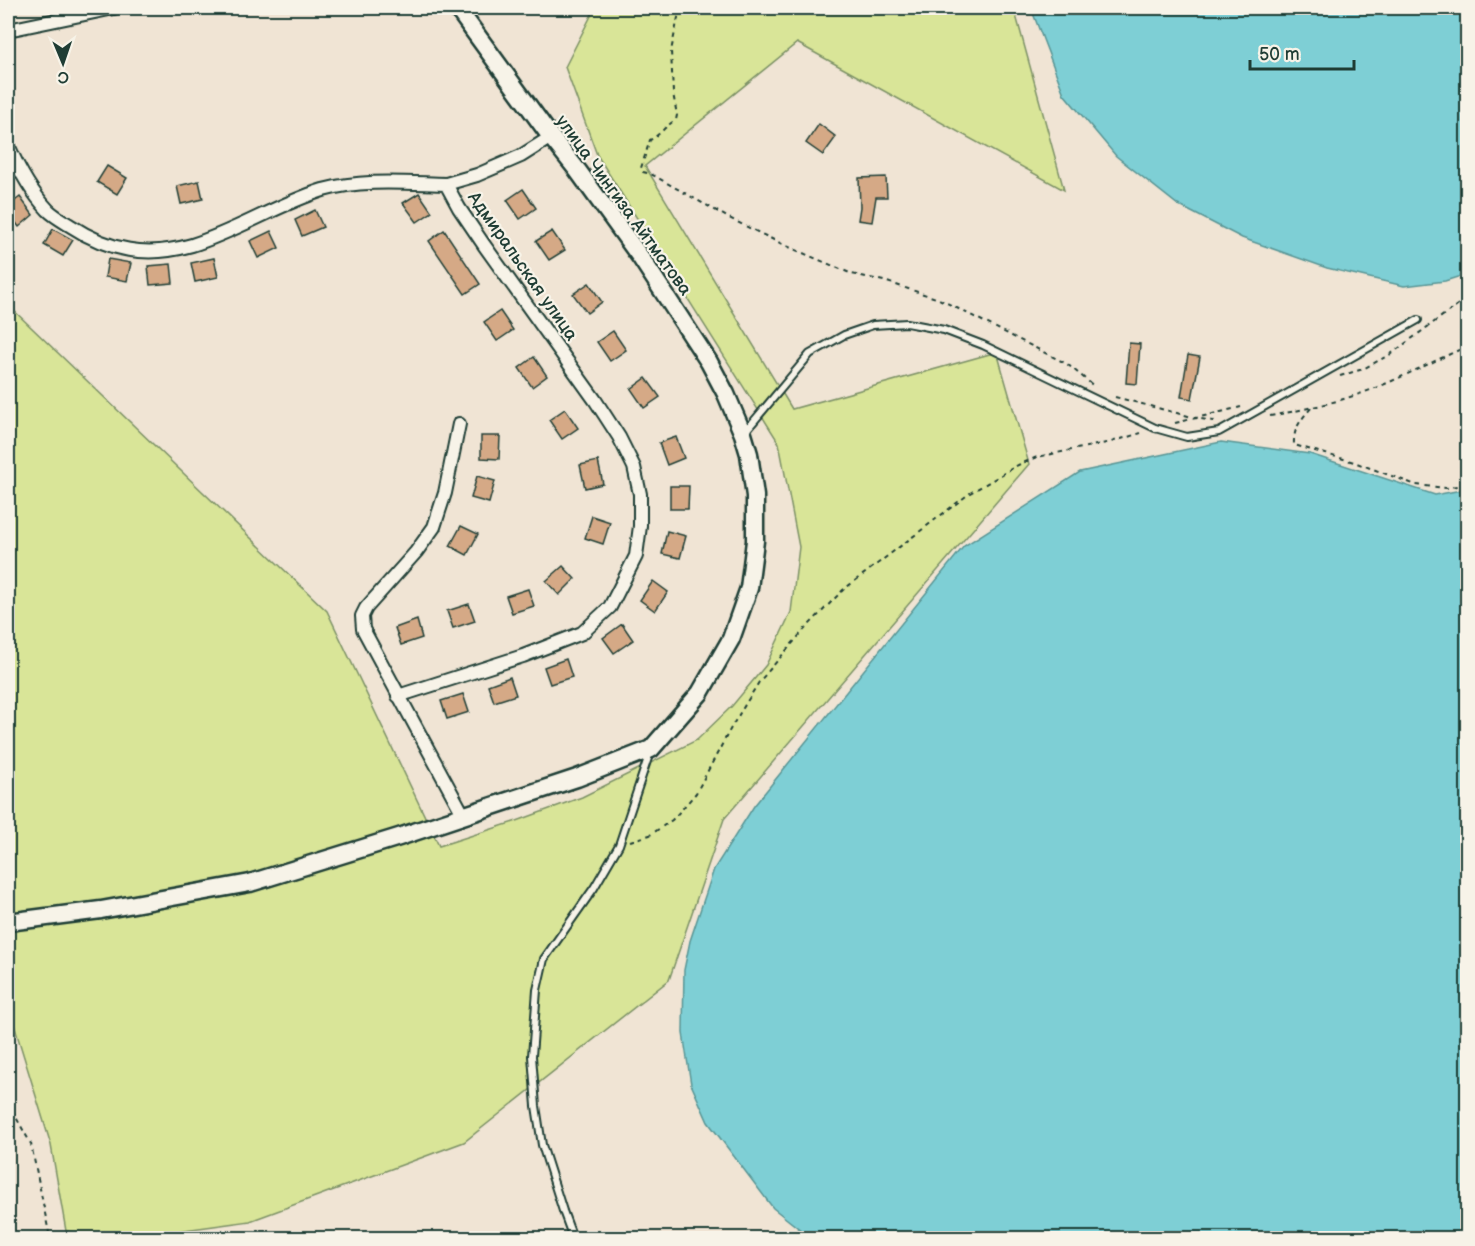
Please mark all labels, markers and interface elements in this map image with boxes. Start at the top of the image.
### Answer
north arrow [33,33,93,93]
scale bar [1250,33,1354,71]
text: 50 m [1259,44,1300,65]
text: С [58,67,69,86]
street label: улица Чингиза Айтматова [551,111,696,300]
street label: Адмиральская улица [463,187,582,345]

